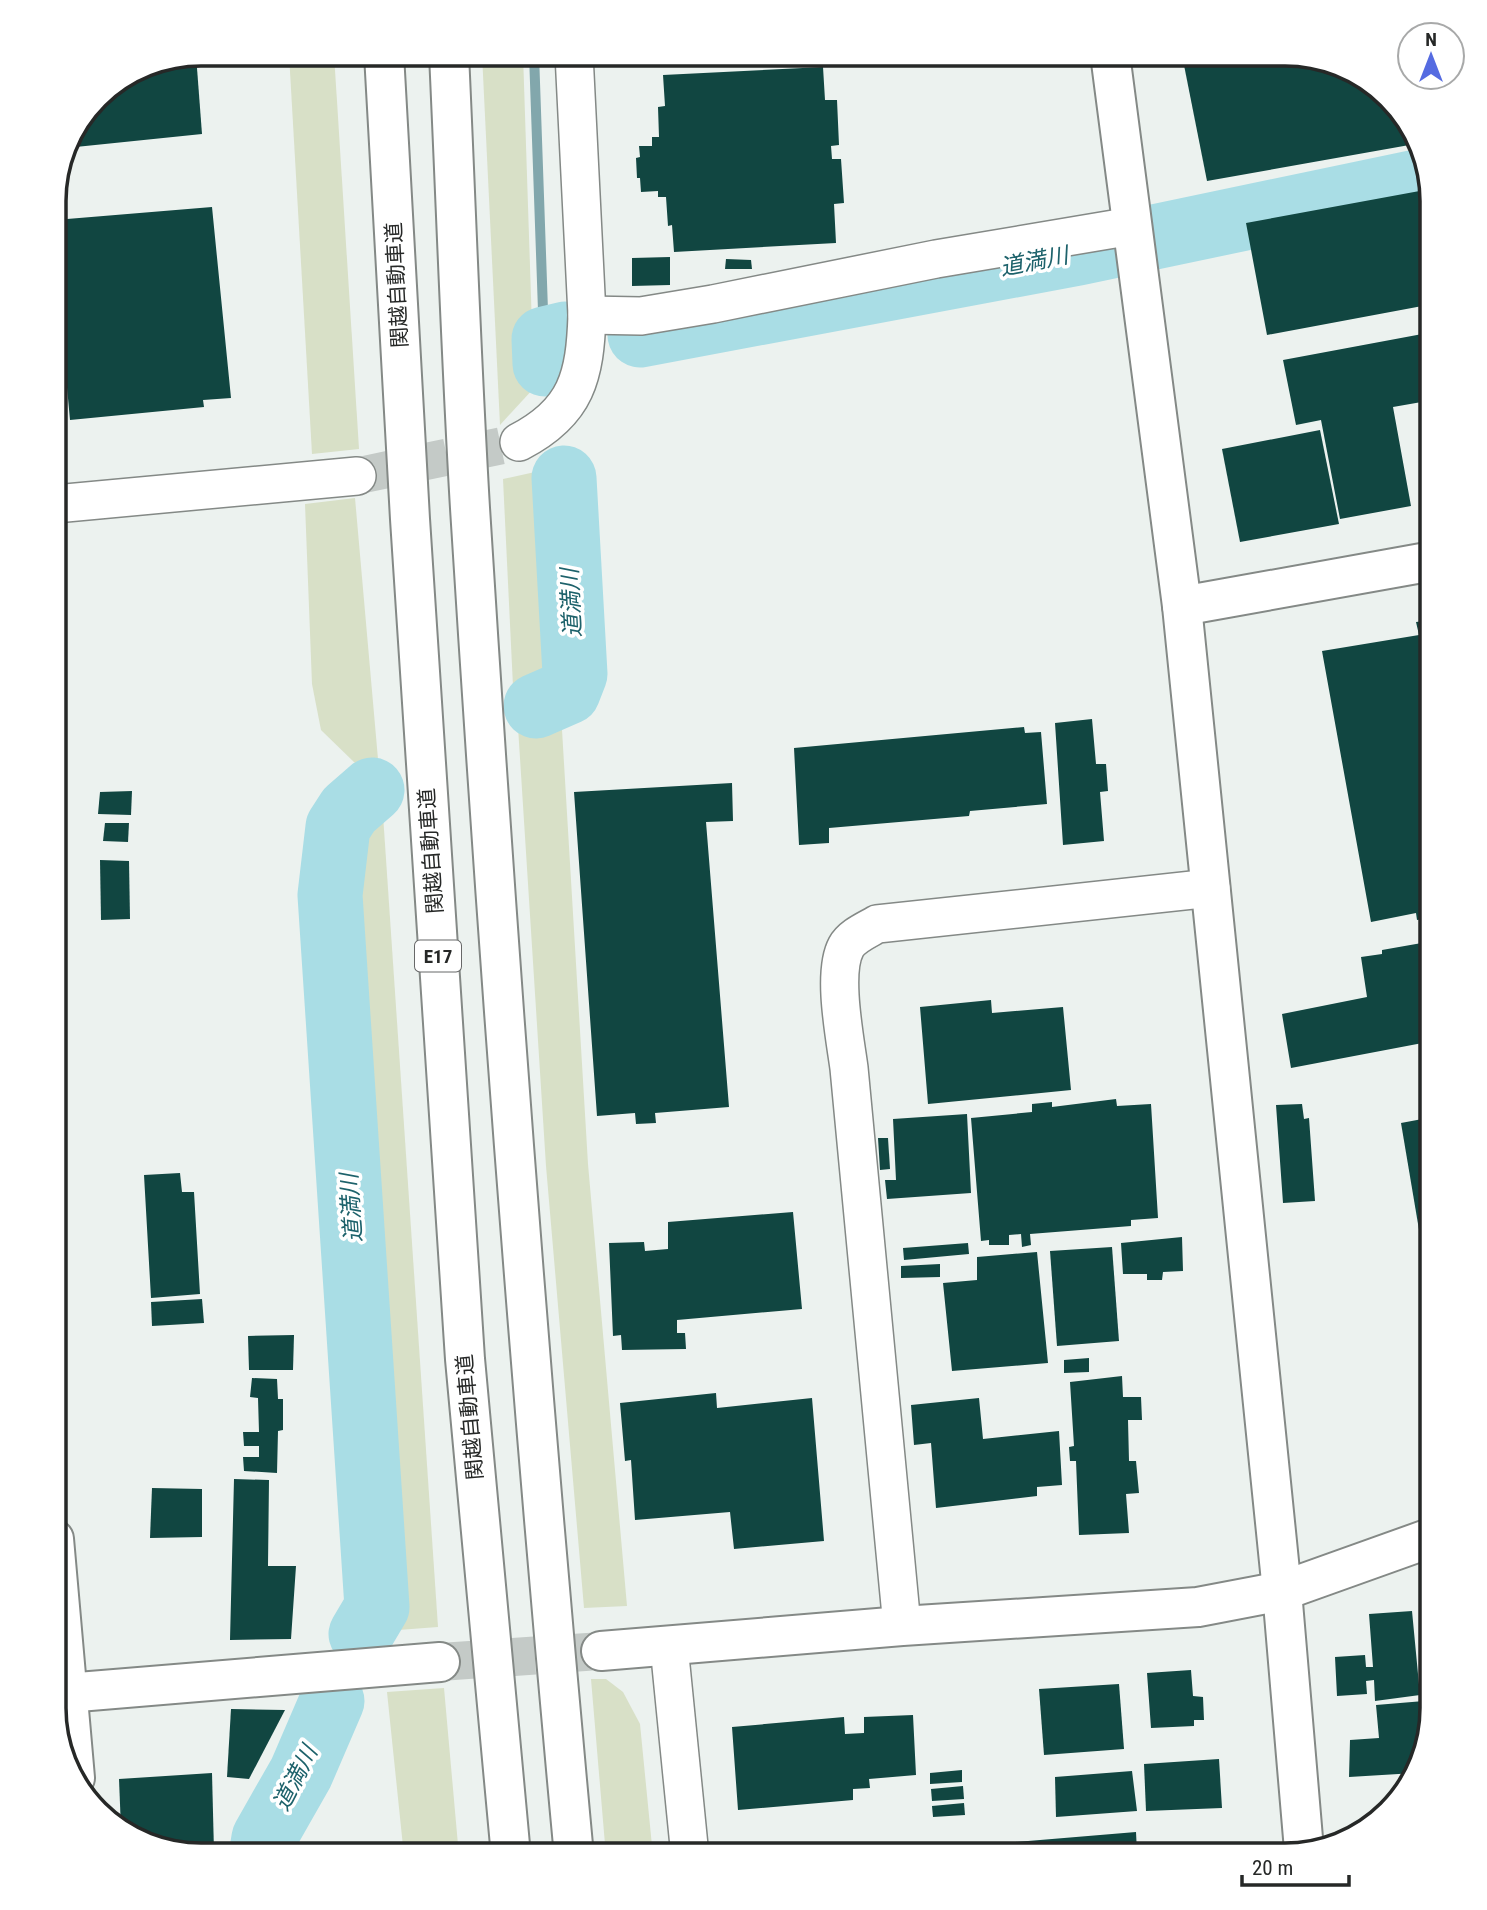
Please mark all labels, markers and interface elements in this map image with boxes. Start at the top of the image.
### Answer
north arrow [1396,21,1466,91]
text: N [1425,28,1437,51]
street label: 関越自動車道 [382,221,412,349]
water label: 道満川 [998,241,1073,281]
water label: 道満川 [556,565,587,638]
street label: 関越自動車道 [415,787,447,915]
road number: E17 [415,940,461,972]
water label: 道満川 [335,1170,367,1243]
street label: 関越自動車道 [453,1353,487,1481]
water label: 道満川 [268,1739,324,1815]
scale bar [1242,1843,1349,1887]
text: 20 m [1252,1856,1293,1880]

